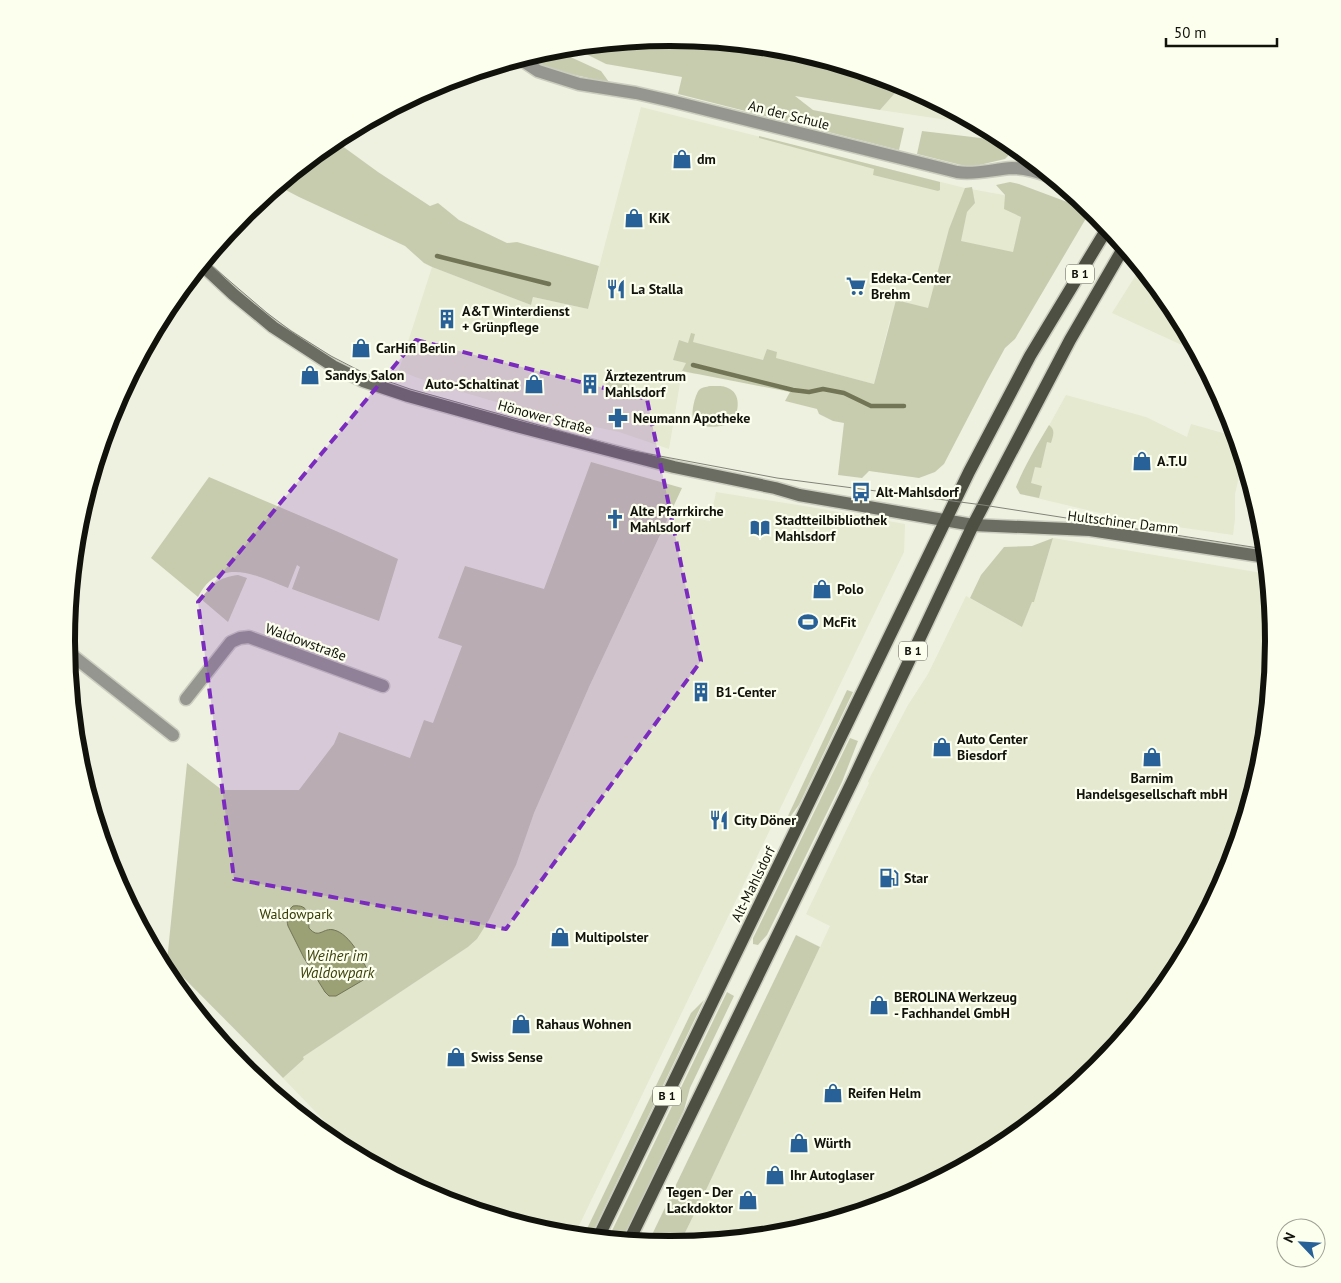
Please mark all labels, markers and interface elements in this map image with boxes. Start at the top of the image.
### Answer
scale bar [1166,15,1277,47]
text: 50 m [1174,23,1207,42]
street label: An der Schule [747,96,831,134]
shop icon: dm [671,148,693,170]
place label: dm [697,150,716,168]
shop icon: KiK [623,207,645,229]
place label: KiK [649,209,670,227]
road number: B 1 [1066,264,1094,284]
place label: Edeka-Center Brehm [871,269,951,303]
supermarket icon: Edeka-Center Brehm [845,275,867,297]
restaurant icon: La Stalla [605,278,627,300]
place label: La Stalla [631,280,683,298]
place label: A&T Winterdienst + Grünpflege [462,302,570,336]
building icon: A&T Winterdienst + Grünpflege [436,308,458,330]
shop icon: CarHifi Berlin [350,337,372,359]
place label: CarHifi Berlin [376,339,456,357]
shop icon: Sandys Salon [299,364,321,386]
place label: Sandys Salon [325,366,404,384]
place label: Ärztezentrum Mahlsdorf [605,367,686,401]
shop icon: Auto-Schaltinat [523,373,545,395]
building icon: Ärztezentrum Mahlsdorf [579,373,601,395]
place label: Auto-Schaltinat [425,375,519,393]
street label: Hönower Straße [496,396,594,438]
pharmacy icon: Neumann Apotheke [607,407,629,429]
place label: Neumann Apotheke [633,409,750,427]
shop icon: A.T.U [1131,450,1153,472]
place label: A.T.U [1157,452,1187,470]
bus stop icon: Alt-Mahlsdorf [850,481,872,503]
place label: Alt-Mahlsdorf [876,483,960,501]
place label: Alte Pfarrkirche Mahlsdorf [630,502,724,536]
street label: Hultschiner Damm [1067,506,1179,538]
church icon: Alte Pfarrkirche Mahlsdorf [604,508,626,530]
place label: Stadtteilbibliothek Mahlsdorf [775,511,887,545]
library icon: Stadtteilbibliothek Mahlsdorf [749,517,771,539]
shop icon: Polo [811,578,833,600]
place label: Polo [837,580,864,598]
sports icon: McFit [797,611,819,633]
place label: McFit [823,613,856,631]
street label: Waldowstraße [263,619,349,665]
road number: B 1 [899,641,927,660]
building icon: B1-Center [690,681,712,703]
place label: B1-Center [716,683,776,701]
place label: Auto Center Biesdorf [957,730,1028,764]
shop icon: Auto Center Biesdorf [931,736,953,758]
shop icon: Barnim Handelsgesellschaft mbH [1141,746,1163,768]
place label: Barnim Handelsgesellschaft mbH [1076,769,1228,803]
restaurant icon: City Döner [708,809,730,831]
place label: City Döner [734,811,796,829]
street label: Alt-Mahlsdorf [727,843,779,925]
fuel station icon: Star [878,867,900,889]
place label: Star [904,869,928,887]
park label: Waldowpark [259,905,333,923]
shop icon: Multipolster [549,926,571,948]
place label: Multipolster [575,928,649,946]
water label: Weiher im Waldowpark [300,946,376,982]
place label: BEROLINA Werkzeug - Fachhandel GmbH [894,988,1017,1022]
shop icon: BEROLINA Werkzeug - Fachhandel GmbH [868,994,890,1016]
shop icon: Rahaus Wohnen [510,1013,532,1035]
place label: Rahaus Wohnen [536,1015,631,1033]
shop icon: Swiss Sense [445,1046,467,1068]
place label: Swiss Sense [471,1048,543,1066]
shop icon: Reifen Helm [822,1082,844,1104]
place label: Reifen Helm [848,1084,921,1102]
road number: B 1 [653,1086,681,1106]
shop icon: Würth [788,1132,810,1154]
place label: Würth [814,1134,851,1152]
shop icon: Ihr Autoglaser [764,1164,786,1186]
place label: Ihr Autoglaser [790,1166,874,1184]
place label: Tegen - Der Lackdoktor [666,1183,733,1217]
shop icon: Tegen - Der Lackdoktor [737,1189,759,1211]
north arrow [1276,1218,1326,1268]
text: N [1279,1230,1299,1245]

